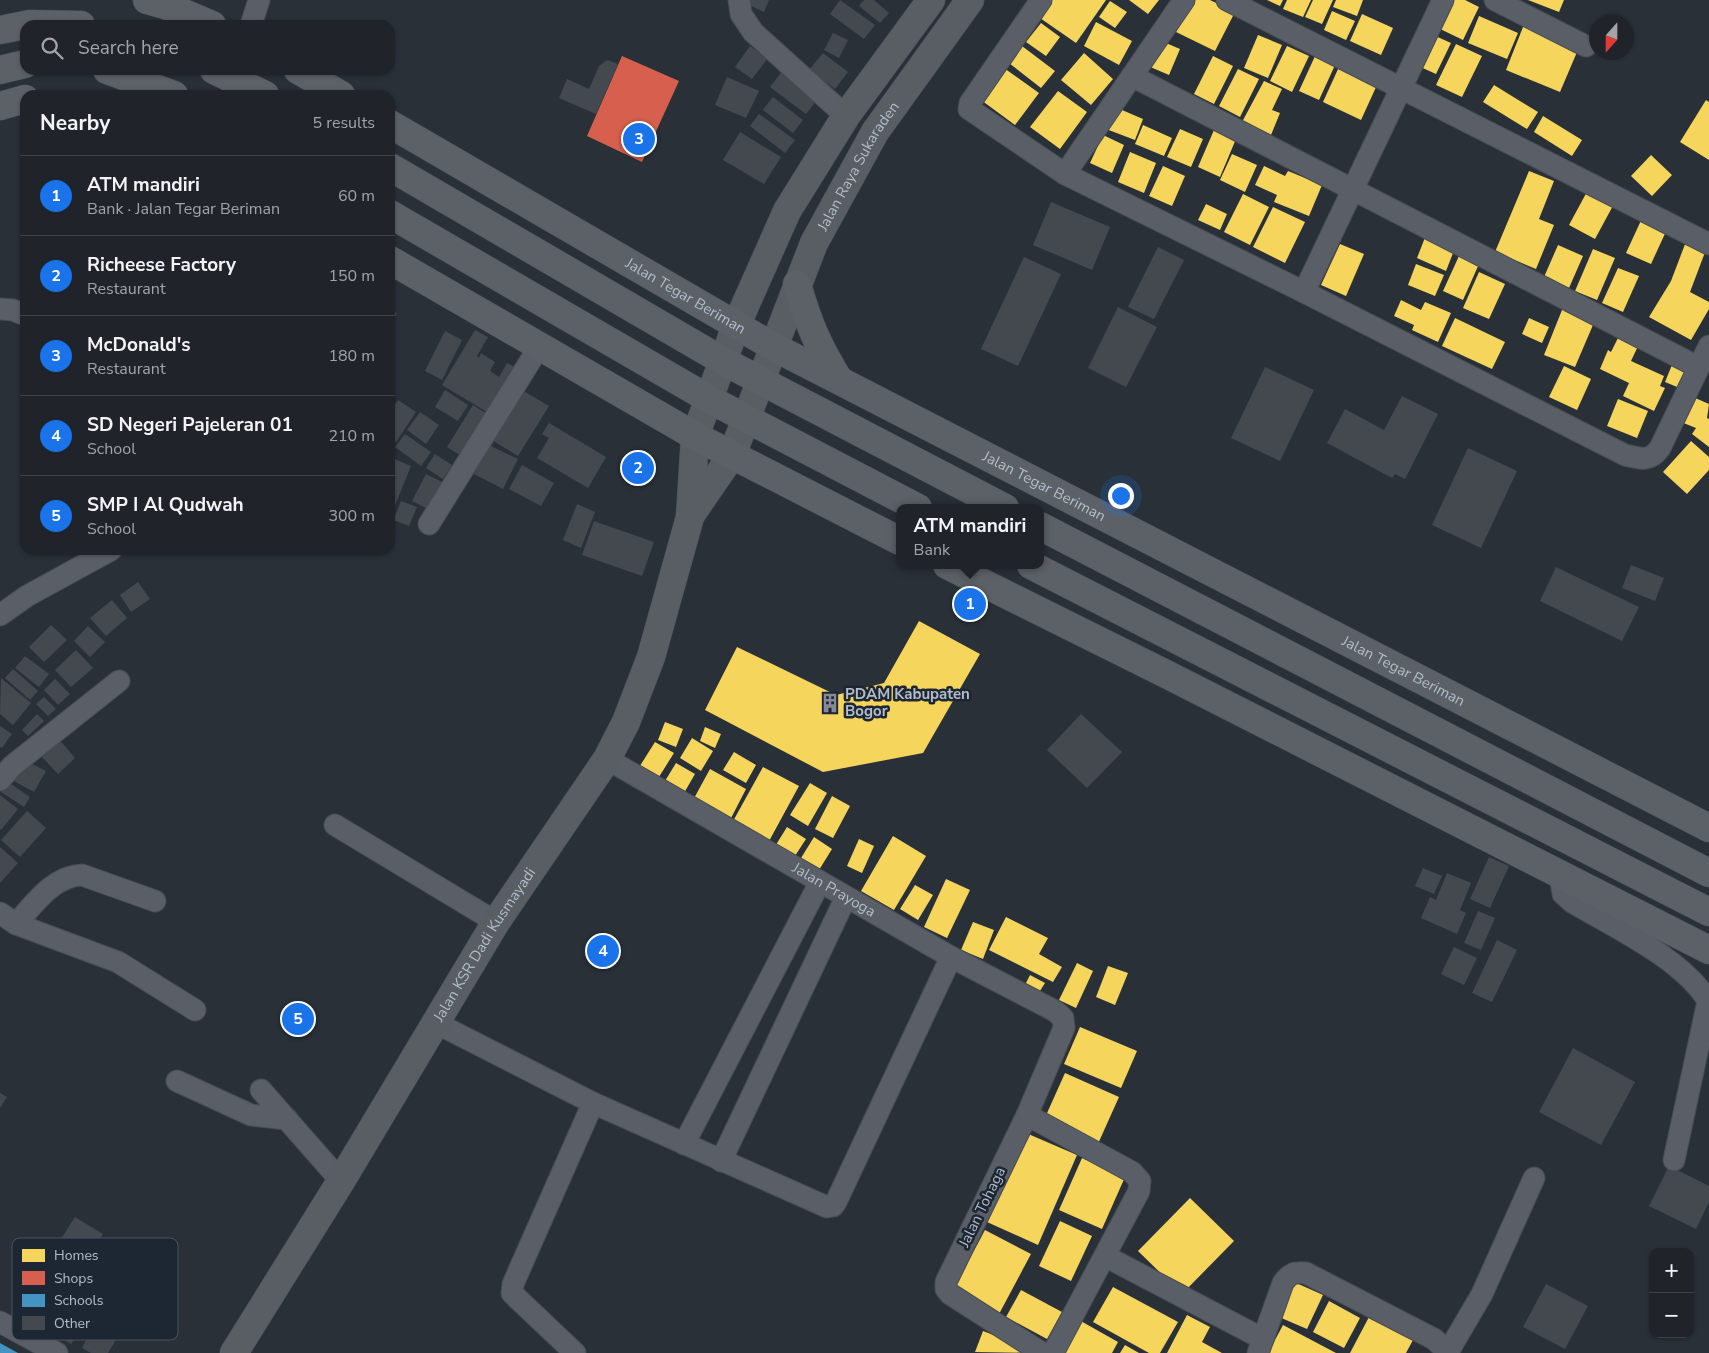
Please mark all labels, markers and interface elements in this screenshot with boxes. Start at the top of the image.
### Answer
north arrow [1589,15,1634,60]
search box [20,20,395,75]
icon: search [38,34,66,62]
text: Search here [78,35,179,61]
street label: Jalan Raya Sukaraden [812,98,904,235]
text: Nearby [40,109,110,137]
text: 5 results [313,112,375,134]
pin: 3 [623,120,655,158]
text: ATM mandiri [87,172,200,198]
text: 1 [51,185,61,207]
text: 60 m [338,185,375,207]
text: Bank · Jalan Tegar Beriman [87,198,280,220]
text: Richeese Factory [87,252,236,278]
street label: Jalan Tegar Beriman [621,253,749,339]
text: 2 [51,265,61,287]
text: 150 m [328,265,375,287]
text: Restaurant [87,278,166,300]
text: McDonald's [87,332,191,358]
text: 3 [51,345,61,367]
text: 180 m [328,345,375,367]
text: Restaurant [87,358,166,380]
text: SD Negeri Pajeleran 01 [87,412,293,438]
text: 4 [51,425,61,447]
text: 210 m [328,425,375,447]
text: School [87,438,136,460]
street label: Jalan Tegar Beriman [978,446,1109,526]
pin: 2 [622,449,654,487]
your location [1108,483,1134,509]
text: SMP I Al Qudwah [87,492,244,518]
popup [896,504,1044,569]
text: 5 [51,505,61,527]
text: 300 m [328,505,375,527]
text: ATM mandiri [914,513,1026,539]
text: School [87,518,136,540]
text: Bank [914,539,950,561]
pin: 1 [954,585,986,623]
street label: Jalan Tegar Beriman [1338,630,1468,711]
place label: PDAM Kabupaten Bogor [845,684,970,721]
building icon: PDAM Kabupaten Bogor [819,692,841,714]
street label: Jalan Prayoga [788,857,879,922]
street label: Jalan KSR Dadi Kusmayadi [428,864,540,1026]
pin: 4 [587,932,619,970]
pin: 5 [282,1000,314,1038]
street label: Jalan Tohaga [954,1164,1010,1251]
legend [12,1238,178,1340]
text: Homes [54,1246,99,1265]
map controls [1649,1248,1694,1338]
button: + [1649,1248,1694,1293]
text: Shops [54,1269,94,1288]
text: Schools [54,1291,104,1310]
button: − [1649,1293,1694,1338]
text: Other [54,1314,90,1333]

